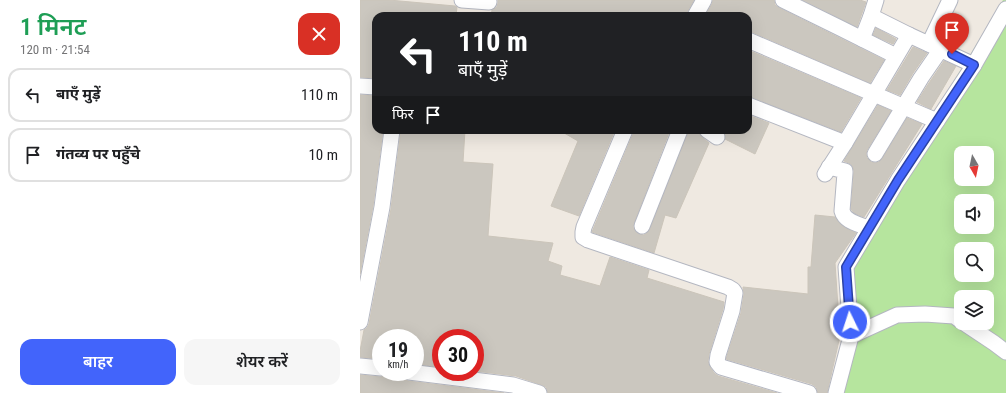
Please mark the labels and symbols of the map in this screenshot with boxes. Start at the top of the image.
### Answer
pin [935,13,969,54]
north arrow [954,146,994,186]
position arrow [829,301,871,343]
speed limit sign: 30 [432,329,484,381]

